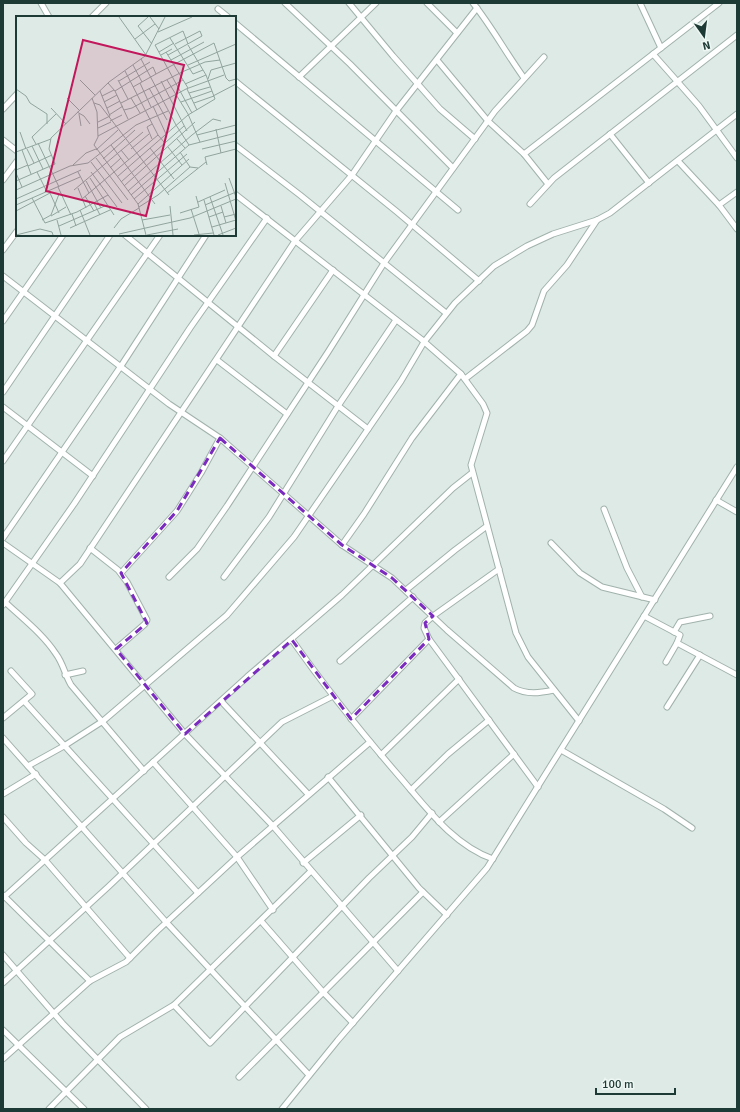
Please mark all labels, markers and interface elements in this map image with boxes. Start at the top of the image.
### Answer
inset map [16,16,236,236]
north arrow [684,16,724,56]
text: N [701,38,712,52]
scale bar [596,1070,675,1096]
text: 100 m [602,1077,634,1092]

